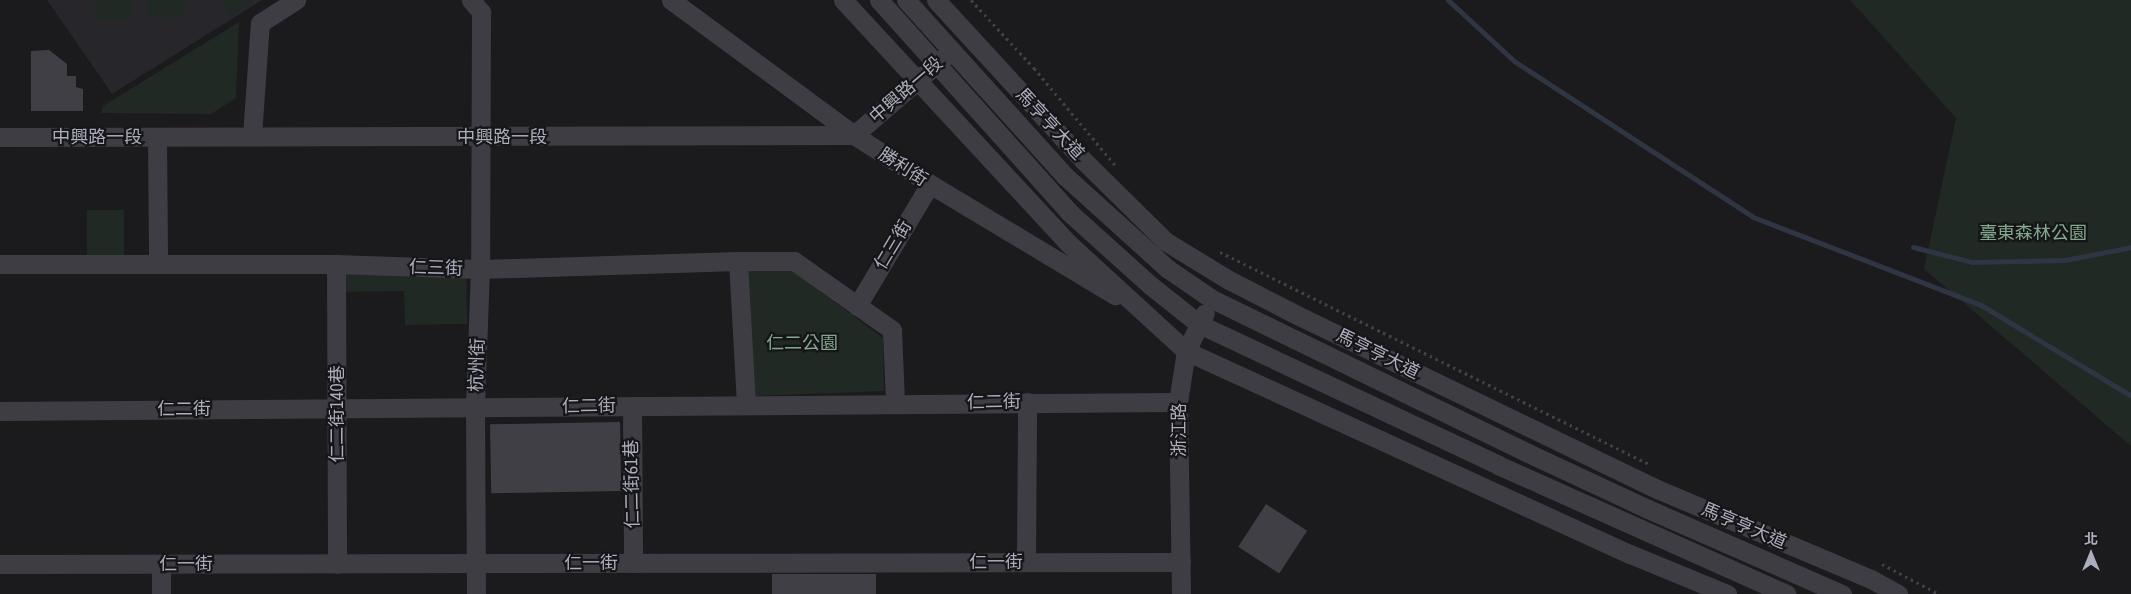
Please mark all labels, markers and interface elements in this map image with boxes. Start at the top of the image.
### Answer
street label: 中興路一段 [865,52,947,128]
street label: 馬亨亨大道 [1011,84,1089,164]
street label: 中興路一段 [52,126,142,148]
street label: 中興路一段 [457,126,547,148]
street label: 勝利街 [874,143,932,191]
street label: 仁三街 [870,216,916,274]
park label: 臺東森林公園 [1979,222,2087,244]
street label: 仁三街 [409,256,463,280]
street label: 馬亨亨大道 [1333,325,1423,383]
park label: 仁二公園 [766,332,838,354]
street label: 杭州街 [465,338,489,392]
street label: 仁二街140巷 [326,365,348,463]
street label: 仁二街 [967,391,1021,413]
street label: 仁二街 [562,395,616,417]
street label: 仁二街 [157,398,211,420]
street label: 浙江路 [1168,403,1190,457]
street label: 仁二街61巷 [620,439,644,529]
street label: 馬亨亨大道 [1698,498,1790,554]
north arrow [2066,529,2116,579]
text: 北 [2084,531,2098,547]
street label: 仁一街 [969,551,1023,573]
street label: 仁一街 [564,552,618,574]
street label: 仁一街 [159,553,213,575]

